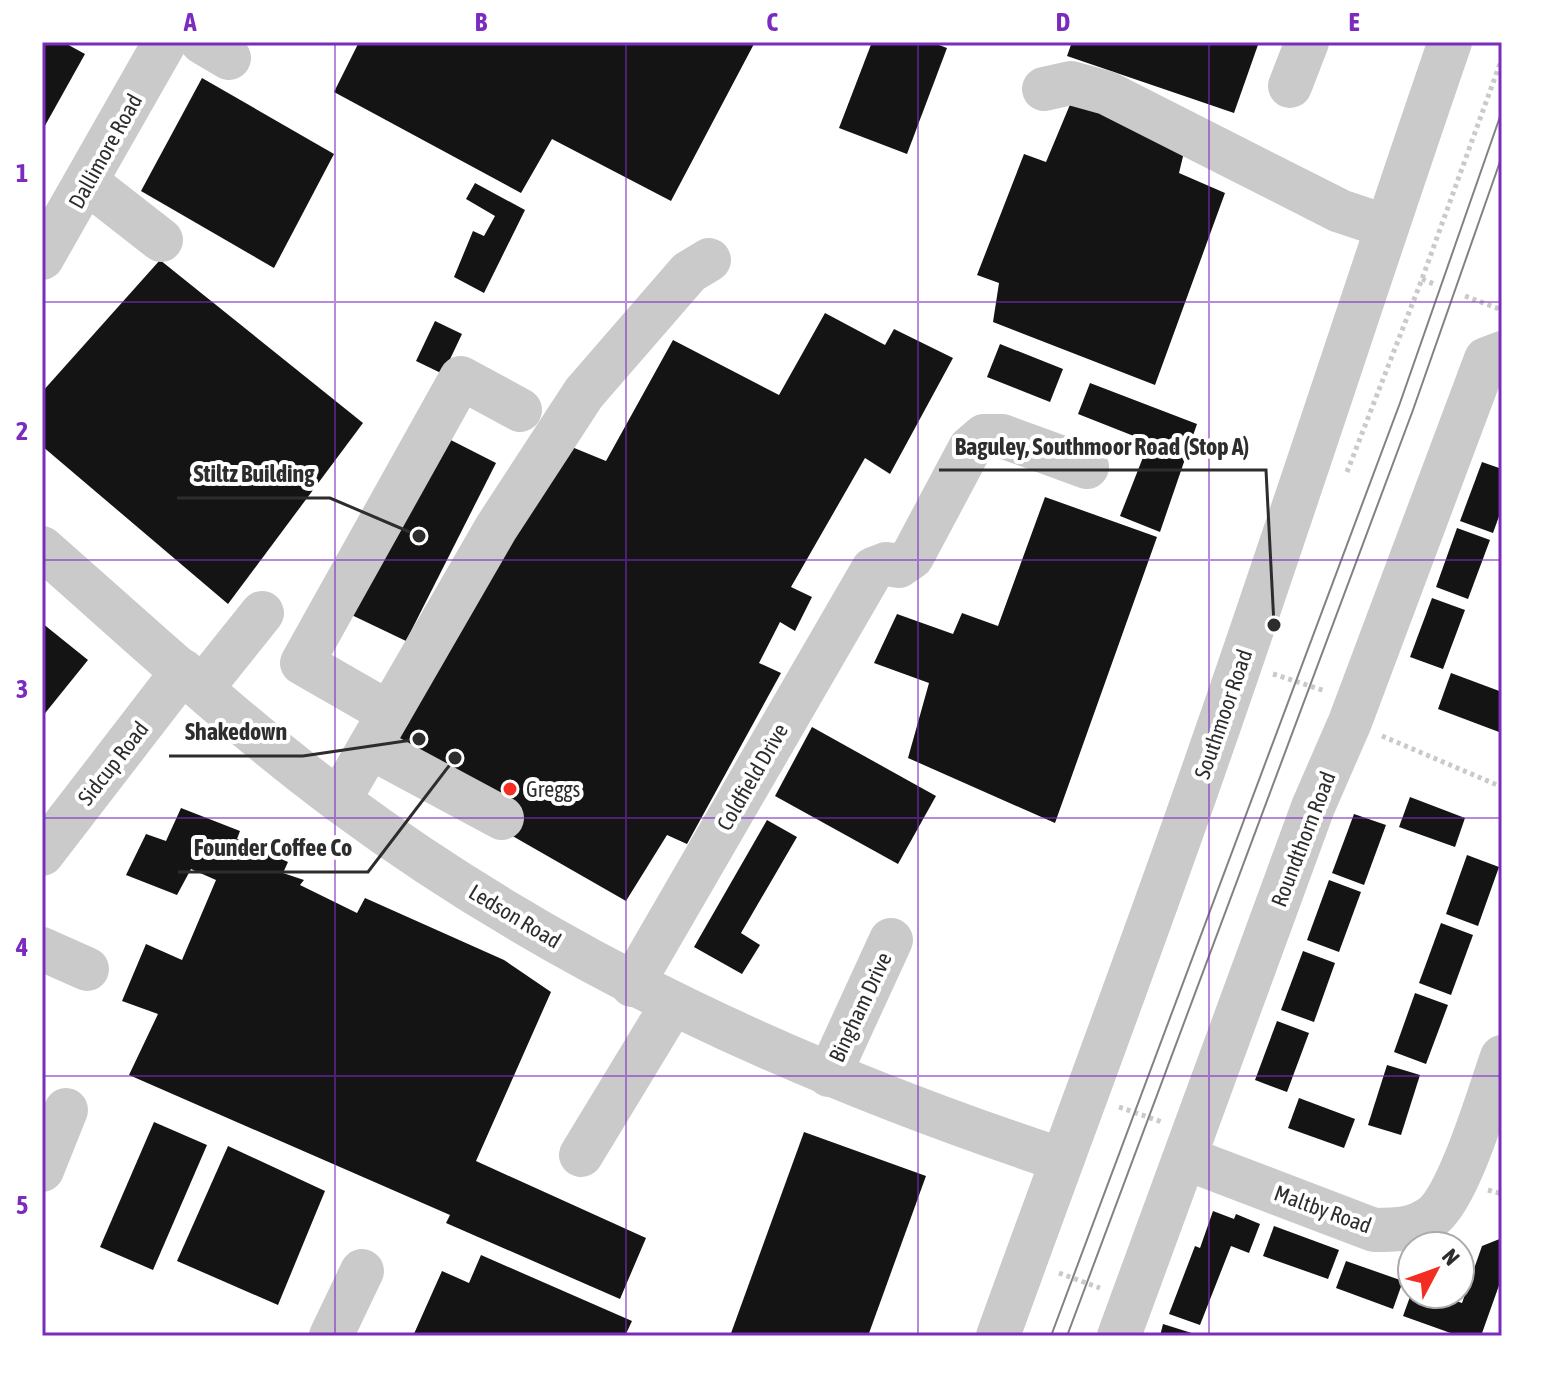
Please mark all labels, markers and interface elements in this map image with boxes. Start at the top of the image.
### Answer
text: A [183,7,197,37]
text: B [475,7,488,37]
text: C [766,7,778,37]
text: D [1056,7,1070,37]
text: E [1348,7,1360,37]
street label: Dallimore Road [63,89,147,213]
text: 1 [16,158,28,188]
text: 2 [16,416,28,446]
callout: Baguley, Southmoor Road (Stop A) [939,422,1266,470]
text: Baguley, Southmoor Road (Stop A) [955,433,1249,460]
callout: Stiltz Building [177,450,330,498]
text: Stiltz Building [193,460,315,487]
street label: Southmoor Road [1189,646,1257,782]
text: 3 [16,674,28,704]
callout: Shakedown [169,708,303,756]
street label: Sidcup Road [72,716,154,810]
text: Shakedown [185,718,287,745]
street label: Coldfield Drive [711,719,793,835]
street label: Roundthorn Road [1265,768,1341,910]
place label: Greggs [526,776,581,802]
marker: Greggs [501,780,519,798]
callout: Founder Coffee Co [178,824,368,872]
text: Founder Coffee Co [194,834,352,861]
street label: Ledson Road [464,878,566,954]
text: 4 [15,932,28,962]
street label: Bingham Drive [823,948,897,1066]
street label: Maltby Road [1271,1179,1375,1239]
text: 5 [16,1190,28,1220]
north arrow [1396,1230,1476,1310]
text: N [1437,1243,1465,1270]

